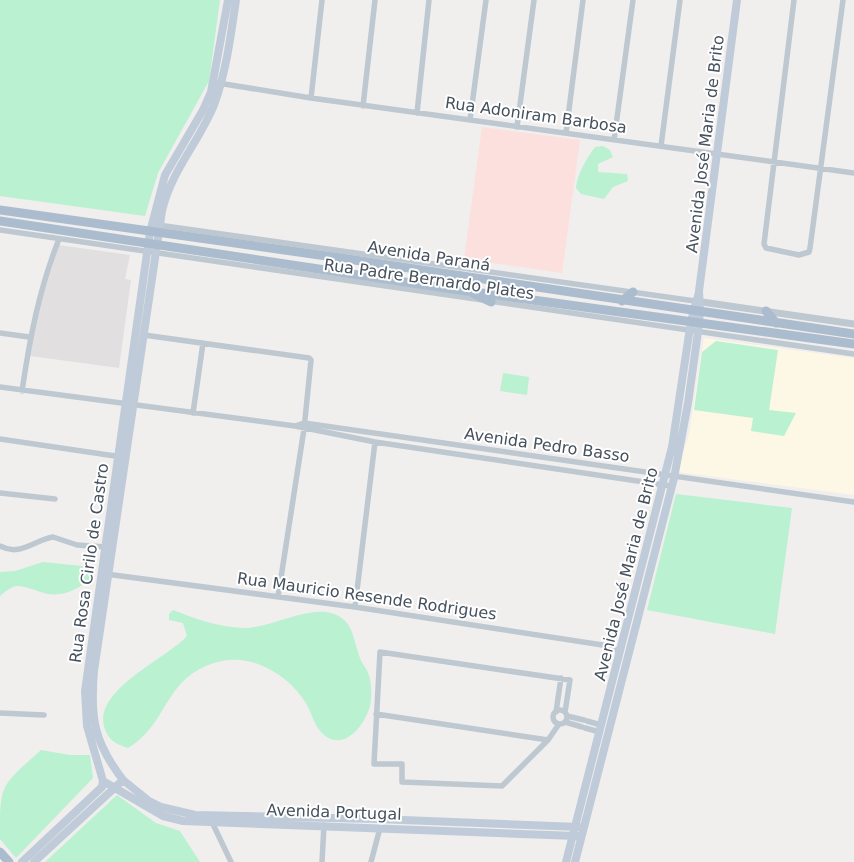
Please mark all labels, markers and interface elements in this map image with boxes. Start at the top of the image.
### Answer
street label: Avenida José Maria de Brito [682,34,728,254]
street label: Rua Adoniram Barbosa [444,93,628,137]
street label: Avenida Paraná [366,237,492,275]
street label: Rua Padre Bernardo Plates [323,255,535,303]
street label: Avenida Pedro Basso [463,424,631,466]
street label: Rua Rosa Cirilo de Castro [66,462,112,664]
street label: Avenida José Maria de Brito [590,465,662,683]
street label: Rua Mauricio Resende Rodrigues [236,568,498,624]
street label: Avenida Portugal [266,800,402,824]

